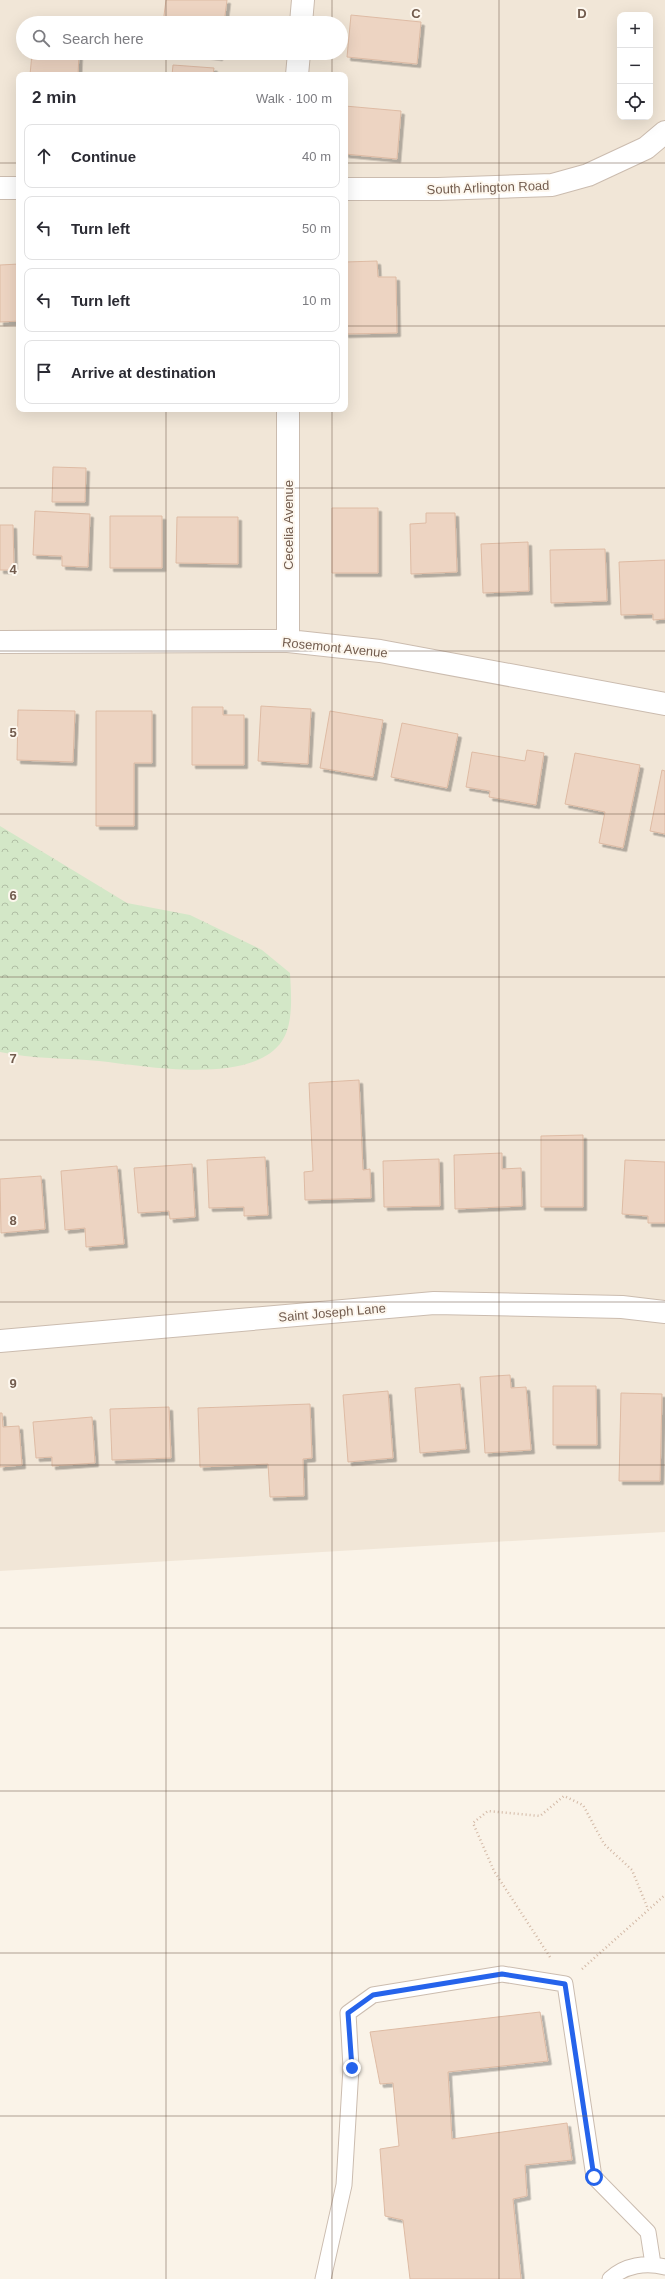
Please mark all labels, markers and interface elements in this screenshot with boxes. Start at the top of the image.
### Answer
text: C [411,6,421,21]
text: D [577,6,587,21]
map controls [617,12,653,120]
button: + [617,12,653,48]
search box [16,16,348,60]
icon: search [30,27,52,49]
text: Search here [62,30,144,47]
button: − [617,48,653,84]
button: locate [617,84,653,120]
text: 2 min [32,88,76,107]
text: Walk · 100 m [256,91,332,106]
icon: ahead [33,145,55,167]
text: Continue [71,148,136,165]
text: 40 m [302,149,331,164]
street label: South Arlington Road [426,178,550,197]
icon: left [33,217,55,239]
text: Turn left [71,220,130,237]
text: 50 m [302,221,331,236]
icon: left [33,289,55,311]
text: Turn left [71,292,130,309]
text: 10 m [302,293,331,308]
icon: arrive [33,361,55,383]
text: Arrive at destination [71,364,216,381]
street label: Cecelia Avenue [281,480,296,570]
text: 4 [9,562,17,577]
street label: Rosemont Avenue [281,634,388,660]
text: 5 [9,725,17,740]
text: 6 [9,888,17,903]
text: 7 [9,1051,17,1066]
text: 8 [9,1213,17,1228]
street label: Saint Joseph Lane [278,1300,386,1325]
text: 9 [9,1376,17,1391]
route end [343,2059,361,2077]
route start [585,2168,603,2186]

